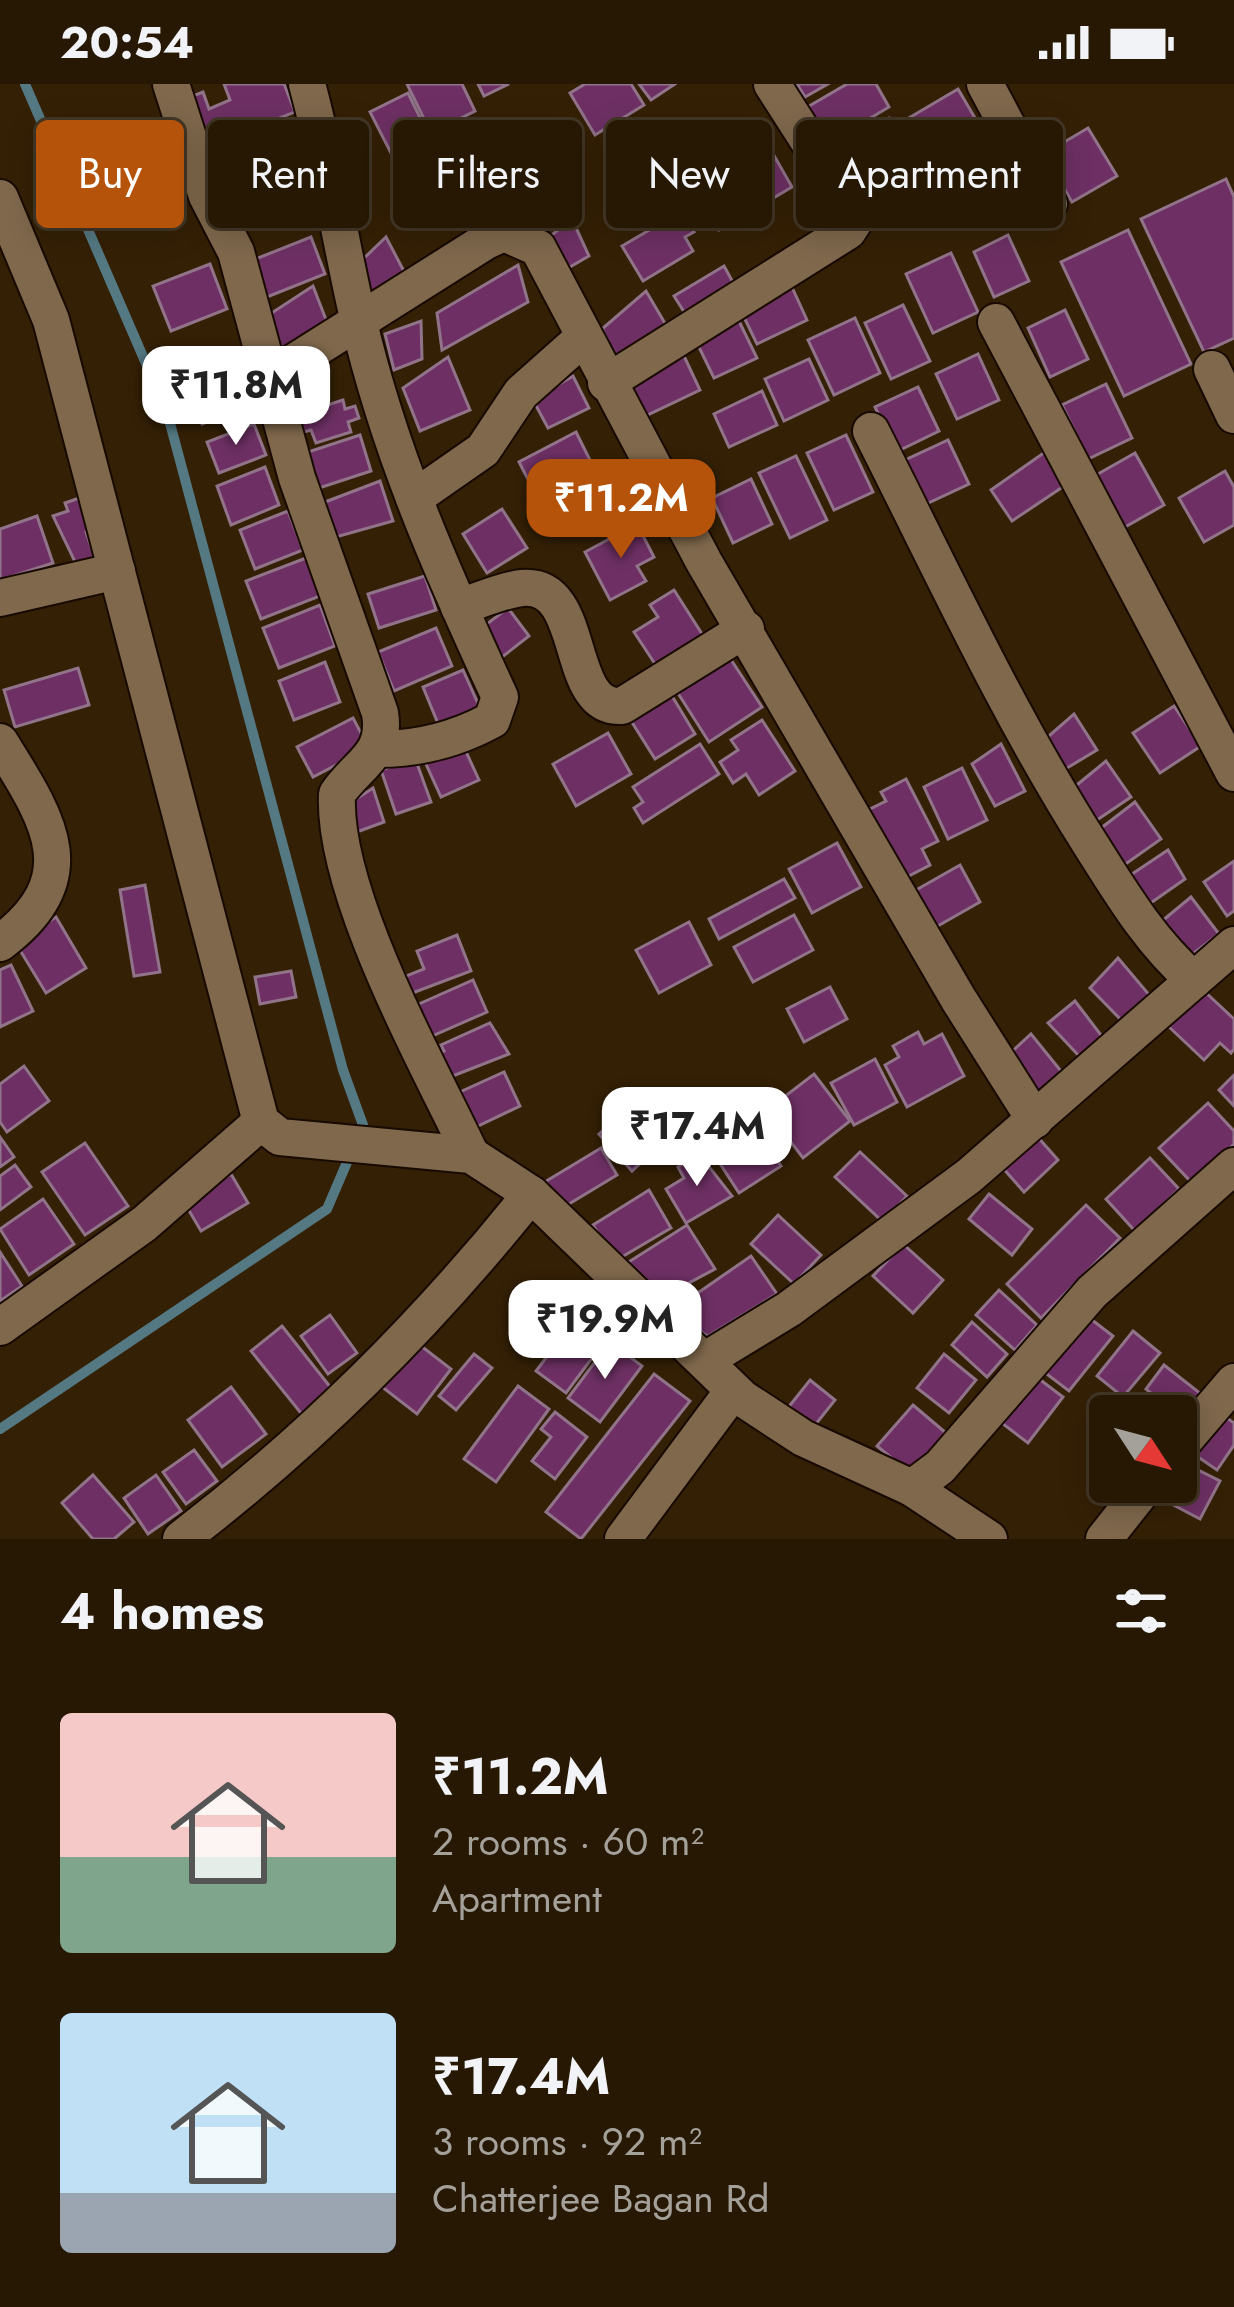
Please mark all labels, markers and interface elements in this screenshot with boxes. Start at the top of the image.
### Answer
text: 20:54 [60,10,194,75]
chip: Buy [36,120,184,228]
chip: Rent [208,120,369,228]
chip: Filters [393,120,582,228]
chip: New [606,120,772,228]
chip: Apartment [796,120,1063,228]
pin: ₹11.8M [138,346,334,448]
text: ₹11.8M [169,356,303,413]
pin: ₹11.2M [523,459,719,561]
text: ₹11.2M [554,469,688,526]
pin: ₹17.4M [599,1087,795,1189]
text: ₹17.4M [629,1097,765,1154]
pin: ₹19.9M [507,1280,703,1382]
text: ₹19.9M [536,1290,674,1347]
north arrow [1089,1395,1197,1503]
map controls [1089,1395,1197,1503]
text: 4 homes [60,1574,264,1648]
icon: filters [1108,1578,1174,1644]
text: ₹11.2M [432,1739,608,1813]
icon: home [156,1761,300,1905]
text: 2 rooms · 60 m² [432,1813,704,1870]
text: Apartment [432,1870,602,1927]
text: ₹17.4M [432,2039,610,2113]
icon: home [156,2061,300,2205]
text: 3 rooms · 92 m² [432,2113,702,2170]
text: Chatterjee Bagan Rd [432,2170,770,2227]

